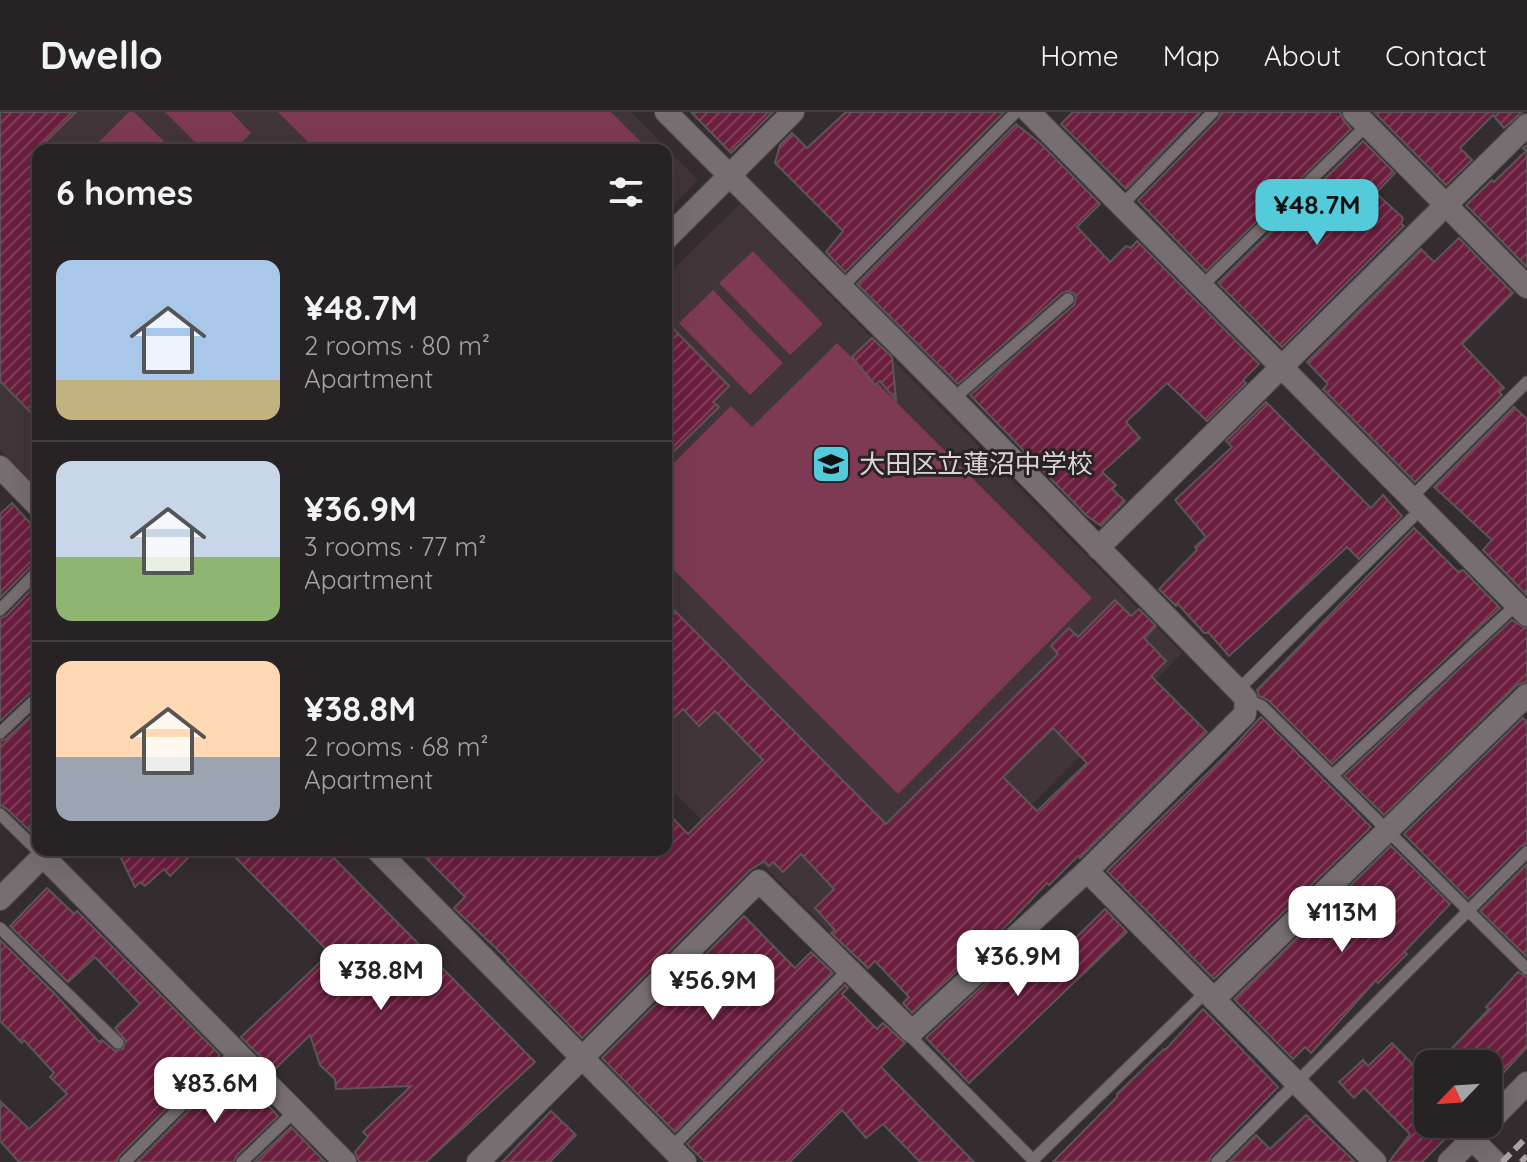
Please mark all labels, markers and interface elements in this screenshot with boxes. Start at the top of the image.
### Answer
text: Dwello [40,31,163,79]
text: Home [1040,38,1119,73]
text: Map [1163,38,1220,73]
text: About [1264,38,1341,73]
text: Contact [1385,38,1487,73]
icon: filters [604,170,648,214]
text: 6 homes [56,171,193,214]
pin: ¥48.7M [1252,179,1382,247]
text: ¥48.7M [1273,188,1361,221]
text: ¥48.7M [304,286,418,329]
icon: home [120,292,216,388]
text: 2 rooms · 80 m² [304,329,490,362]
text: Apartment [304,362,433,395]
school or university icon: 大田区立蓮沼中学校 [810,443,852,485]
place label: 大田区立蓮沼中学校 [859,447,1093,480]
text: ¥36.9M [304,487,417,530]
icon: home [120,493,216,589]
text: 3 rooms · 77 m² [304,530,486,563]
text: Apartment [304,563,433,596]
text: ¥38.8M [304,687,416,730]
icon: home [120,693,216,789]
text: 2 rooms · 68 m² [304,730,489,763]
text: Apartment [304,763,433,796]
pin: ¥113M [1286,886,1398,954]
text: ¥113M [1307,895,1377,928]
pin: ¥36.9M [953,930,1083,998]
text: ¥36.9M [975,939,1061,972]
pin: ¥38.8M [316,944,446,1012]
text: ¥38.8M [338,953,424,986]
pin: ¥56.9M [648,954,778,1022]
text: ¥56.9M [669,963,757,996]
north arrow [1414,1050,1502,1138]
map controls [1414,1050,1502,1138]
pin: ¥83.6M [150,1057,280,1125]
text: ¥83.6M [172,1066,258,1099]

